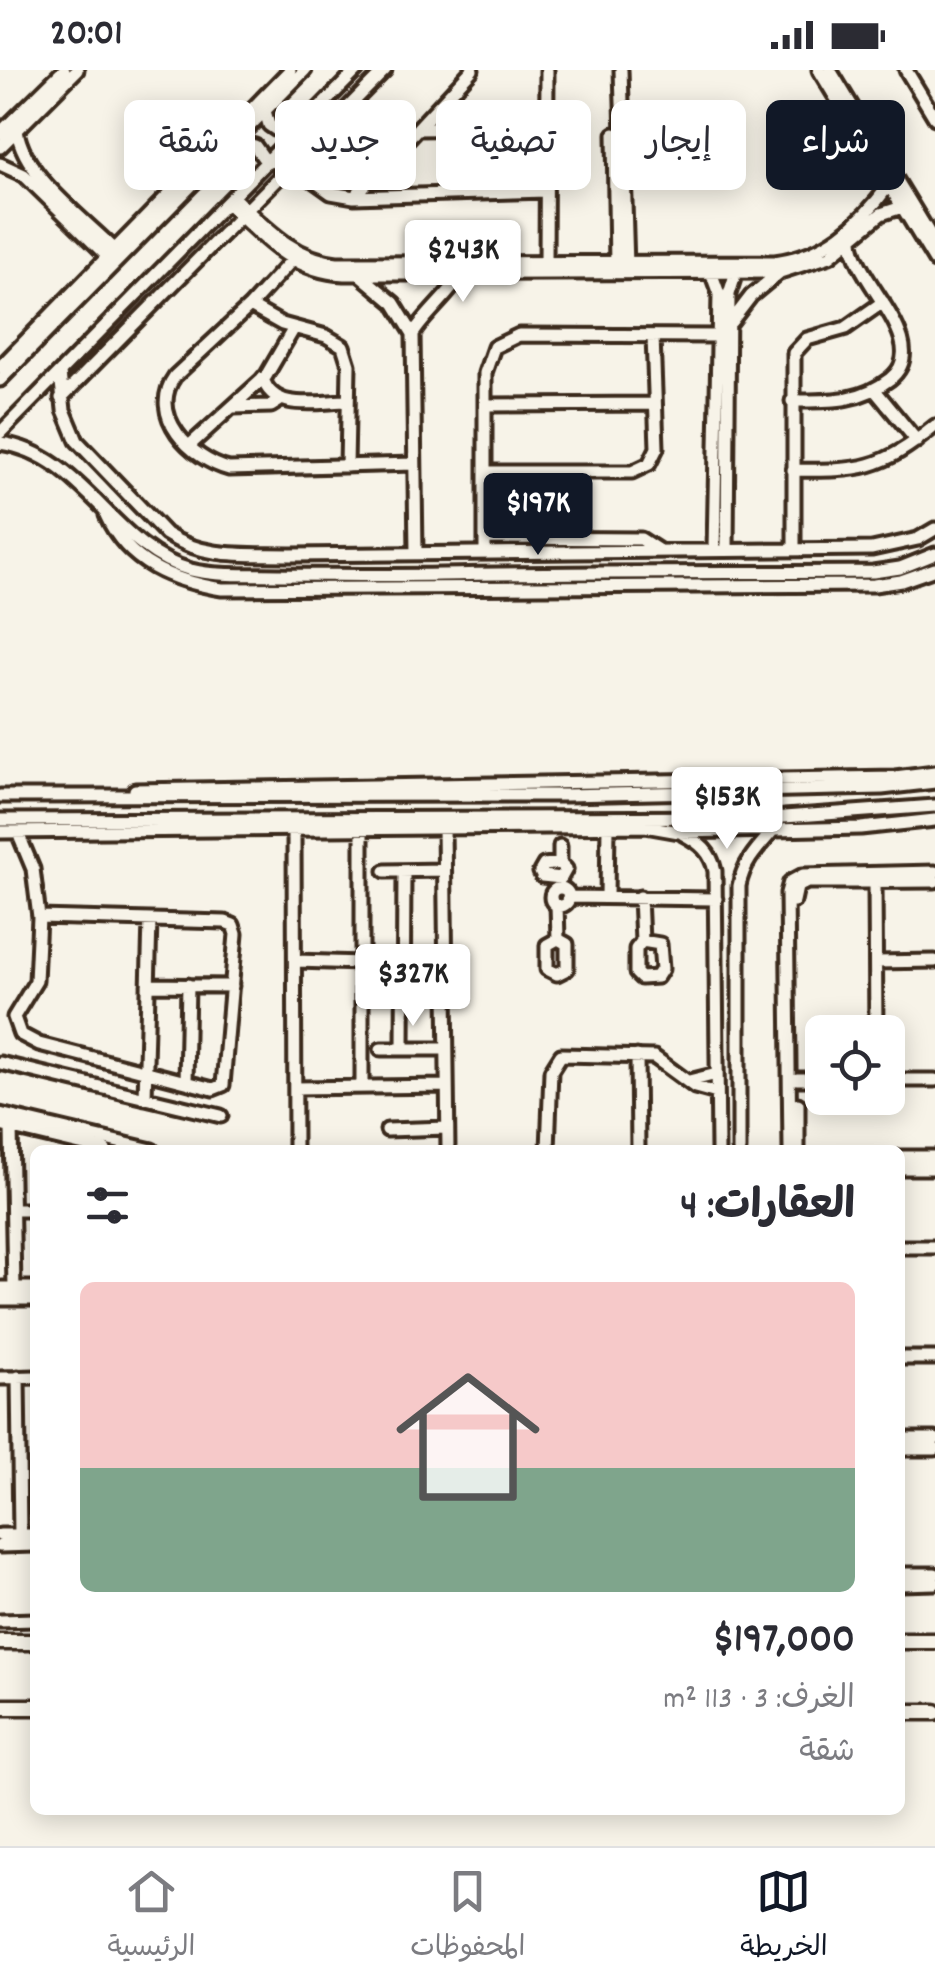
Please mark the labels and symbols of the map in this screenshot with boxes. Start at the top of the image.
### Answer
pin: $243K [393,220,533,305]
pin: $197K [468,473,608,558]
pin: $153K [657,767,797,852]
pin: $327K [343,944,483,1029]

